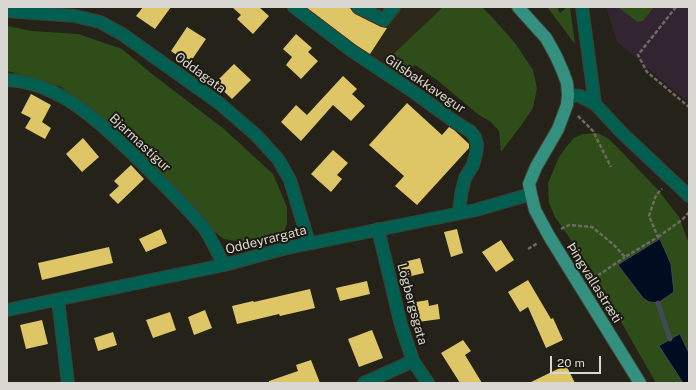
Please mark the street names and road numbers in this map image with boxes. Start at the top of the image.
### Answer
street label: Oddagata [171,49,229,97]
street label: Gilsbakkavegur [382,51,468,117]
street label: Bjarmastígur [106,111,174,175]
street label: Oddeyrargata [224,222,308,258]
street label: Þingvallastræti [563,240,625,326]
street label: Lögbergsgata [394,261,430,347]

